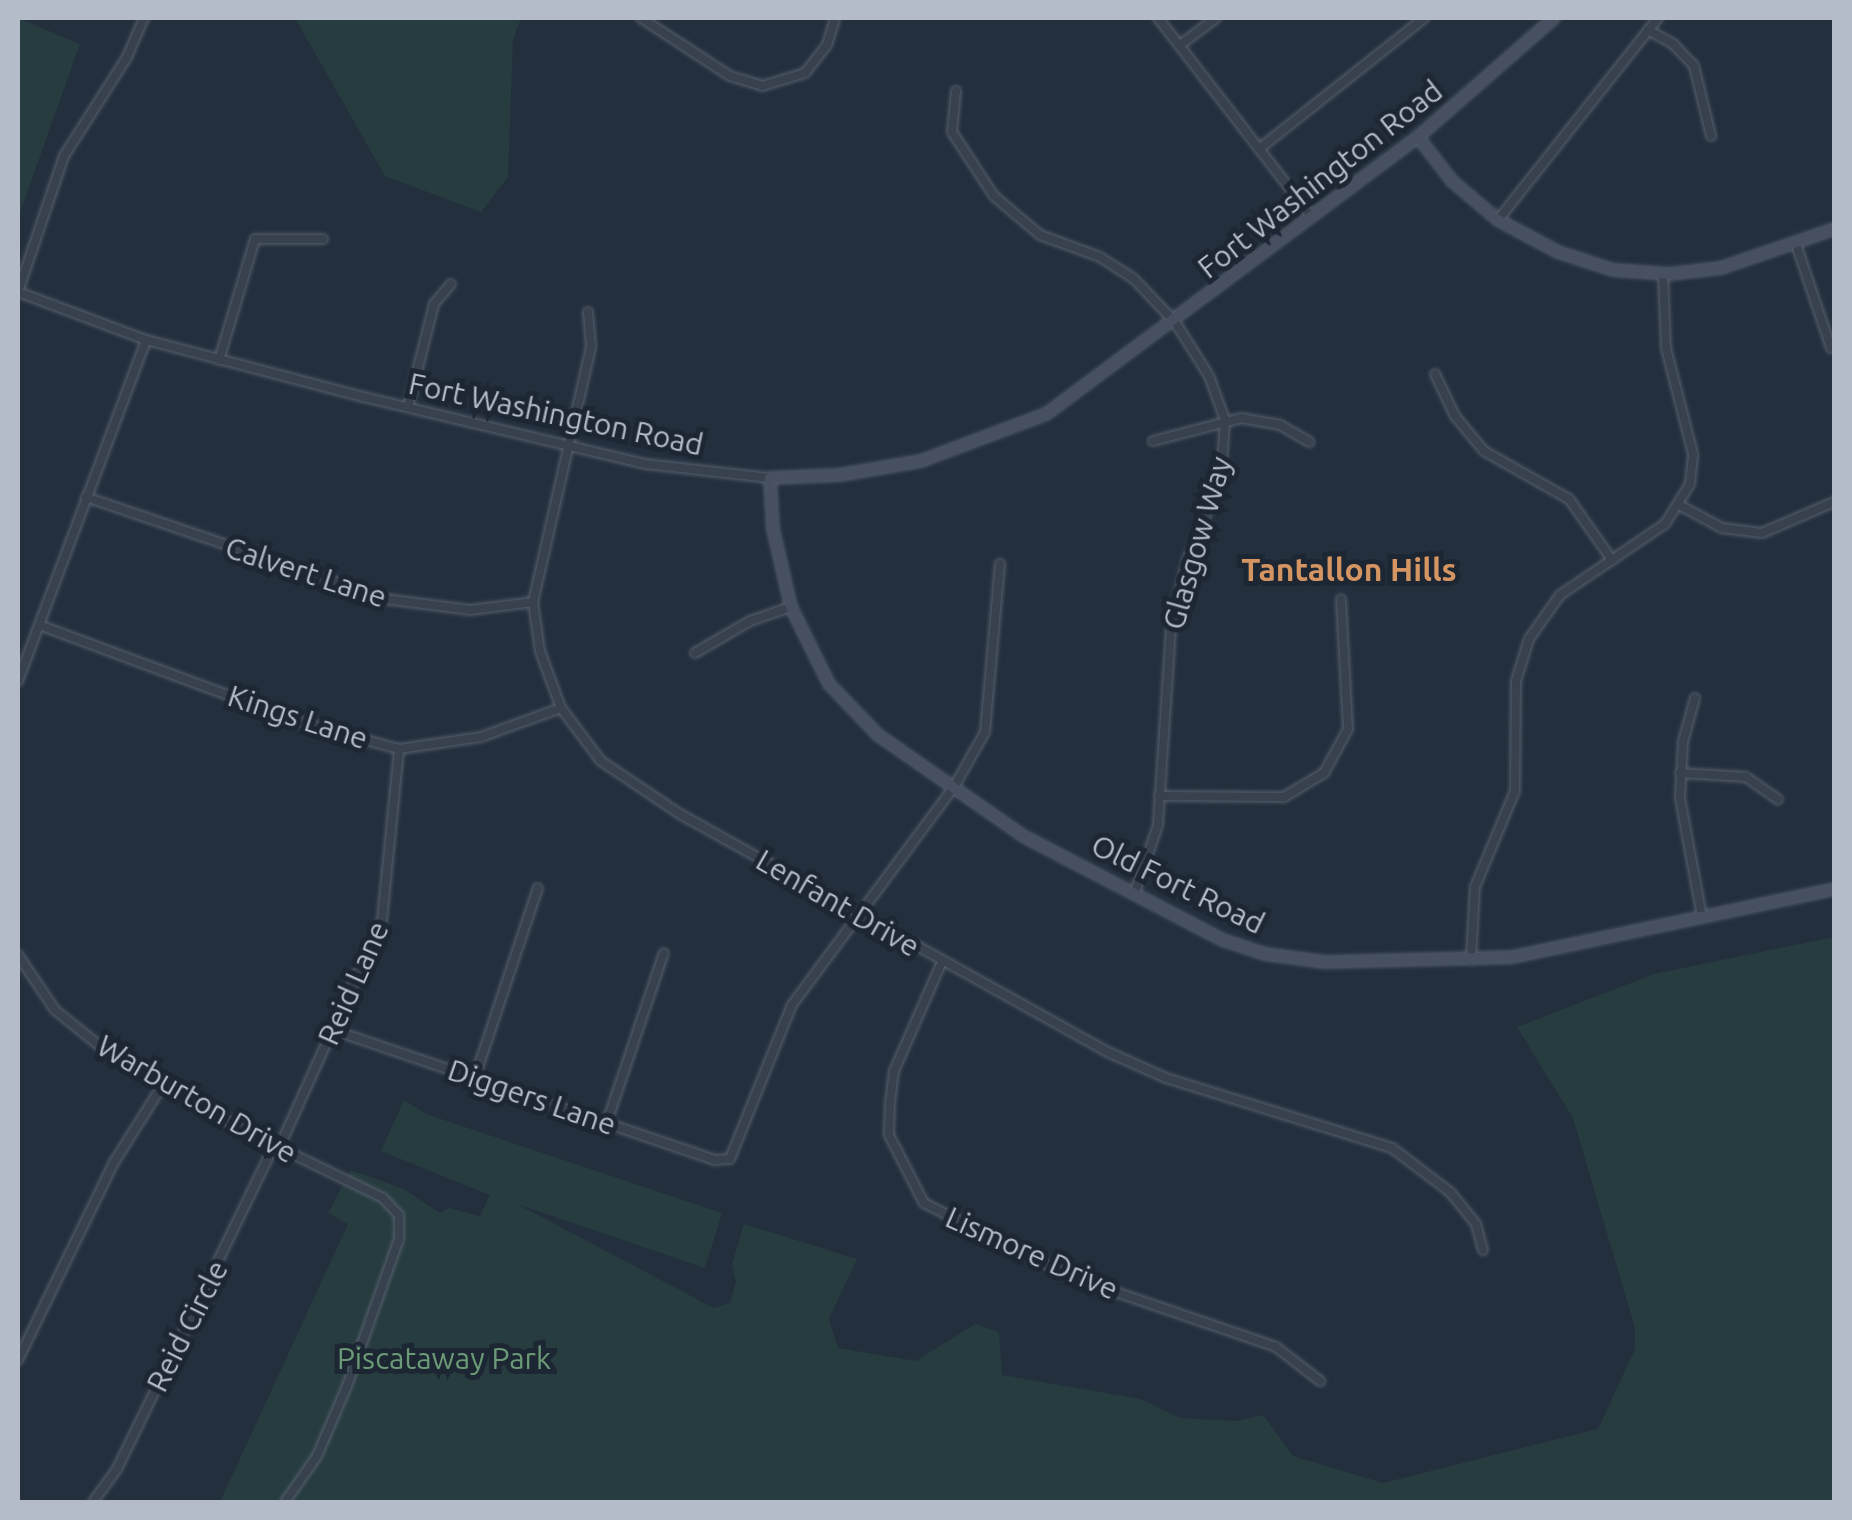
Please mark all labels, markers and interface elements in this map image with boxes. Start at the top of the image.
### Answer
street label: Fort Washington Road [1191,72,1449,286]
street label: Fort Washington Road [405,365,707,463]
street label: Glasgow Way [1155,452,1239,634]
street label: Calvert Lane [221,529,391,615]
district label: Tantallon Hills [1241,550,1457,588]
street label: Kings Lane [224,678,372,756]
street label: Old Fort Road [1086,827,1270,941]
street label: Lenfant Drive [750,842,926,964]
street label: Reid Lane [310,916,396,1050]
street label: Warburton Drive [91,1027,303,1171]
street label: Diggers Lane [443,1051,621,1143]
street label: Lismore Drive [940,1199,1124,1307]
street label: Reid Circle [139,1254,235,1398]
park label: Piscataway Park [337,1340,551,1376]

